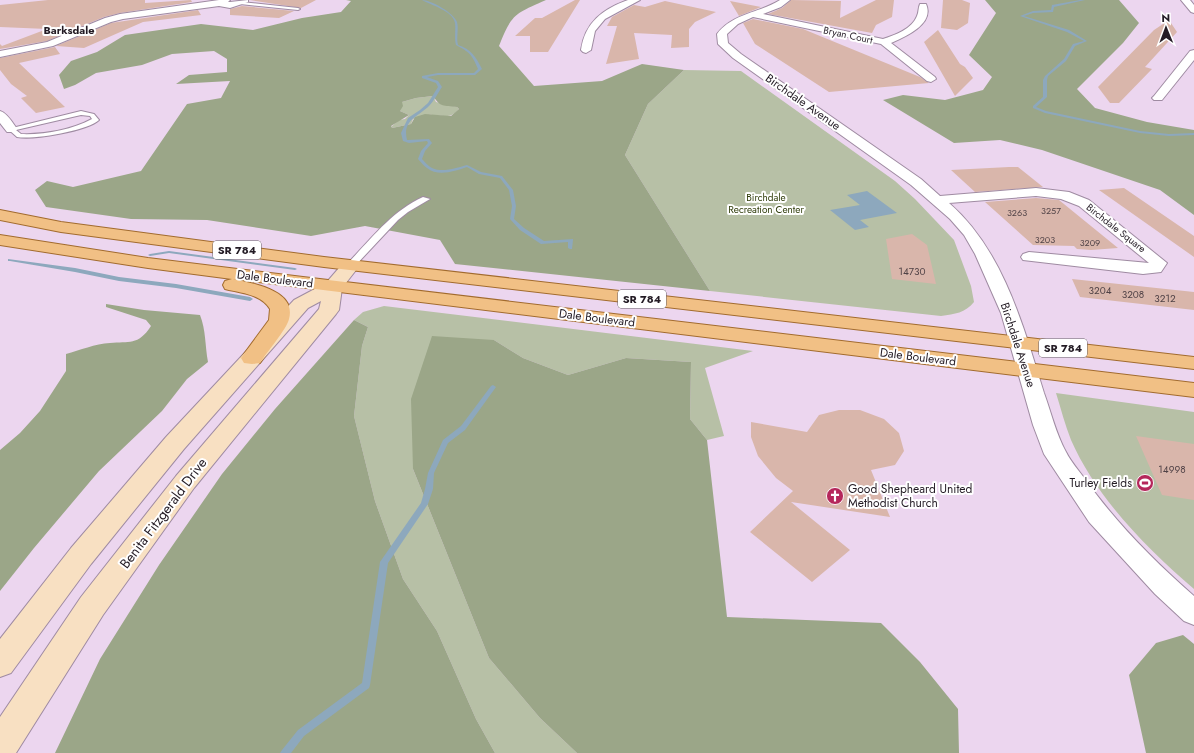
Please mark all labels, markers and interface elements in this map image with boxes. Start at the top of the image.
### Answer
north arrow [1146,8,1186,48]
text: N [1161,10,1170,26]
district label: Barksdale [43,22,95,38]
street label: Bryan Court [822,22,875,48]
street label: Birchdale Avenue [762,69,844,135]
park label: Birchdale Recreation Center [728,190,804,217]
street label: Birchdale Square [1083,200,1149,256]
house number: 3257 [1041,204,1061,217]
house number: 3263 [1007,206,1027,219]
house number: 3203 [1035,233,1055,246]
house number: 3209 [1080,236,1100,249]
road number: SR 784 [213,241,261,259]
house number: 14730 [898,264,926,279]
street label: Dale Boulevard [236,265,314,293]
house number: 3204 [1089,283,1112,298]
house number: 3208 [1122,287,1144,302]
road number: SR 784 [618,290,666,308]
house number: 3212 [1154,291,1176,306]
street label: Birchdale Avenue [996,300,1040,390]
street label: Dale Boulevard [558,304,636,332]
road number: SR 784 [1039,339,1087,357]
street label: Dale Boulevard [879,343,957,371]
street label: Benita Fitzgerald Drive [115,454,211,572]
house number: 14998 [1158,462,1186,477]
sports icon: Turley Fields [1135,473,1155,493]
place label: Turley Fields [1070,474,1132,492]
place label: Good Shepheard United Methodist Church [848,480,972,512]
church icon: Good Shepheard United Methodist Church [825,486,845,506]

